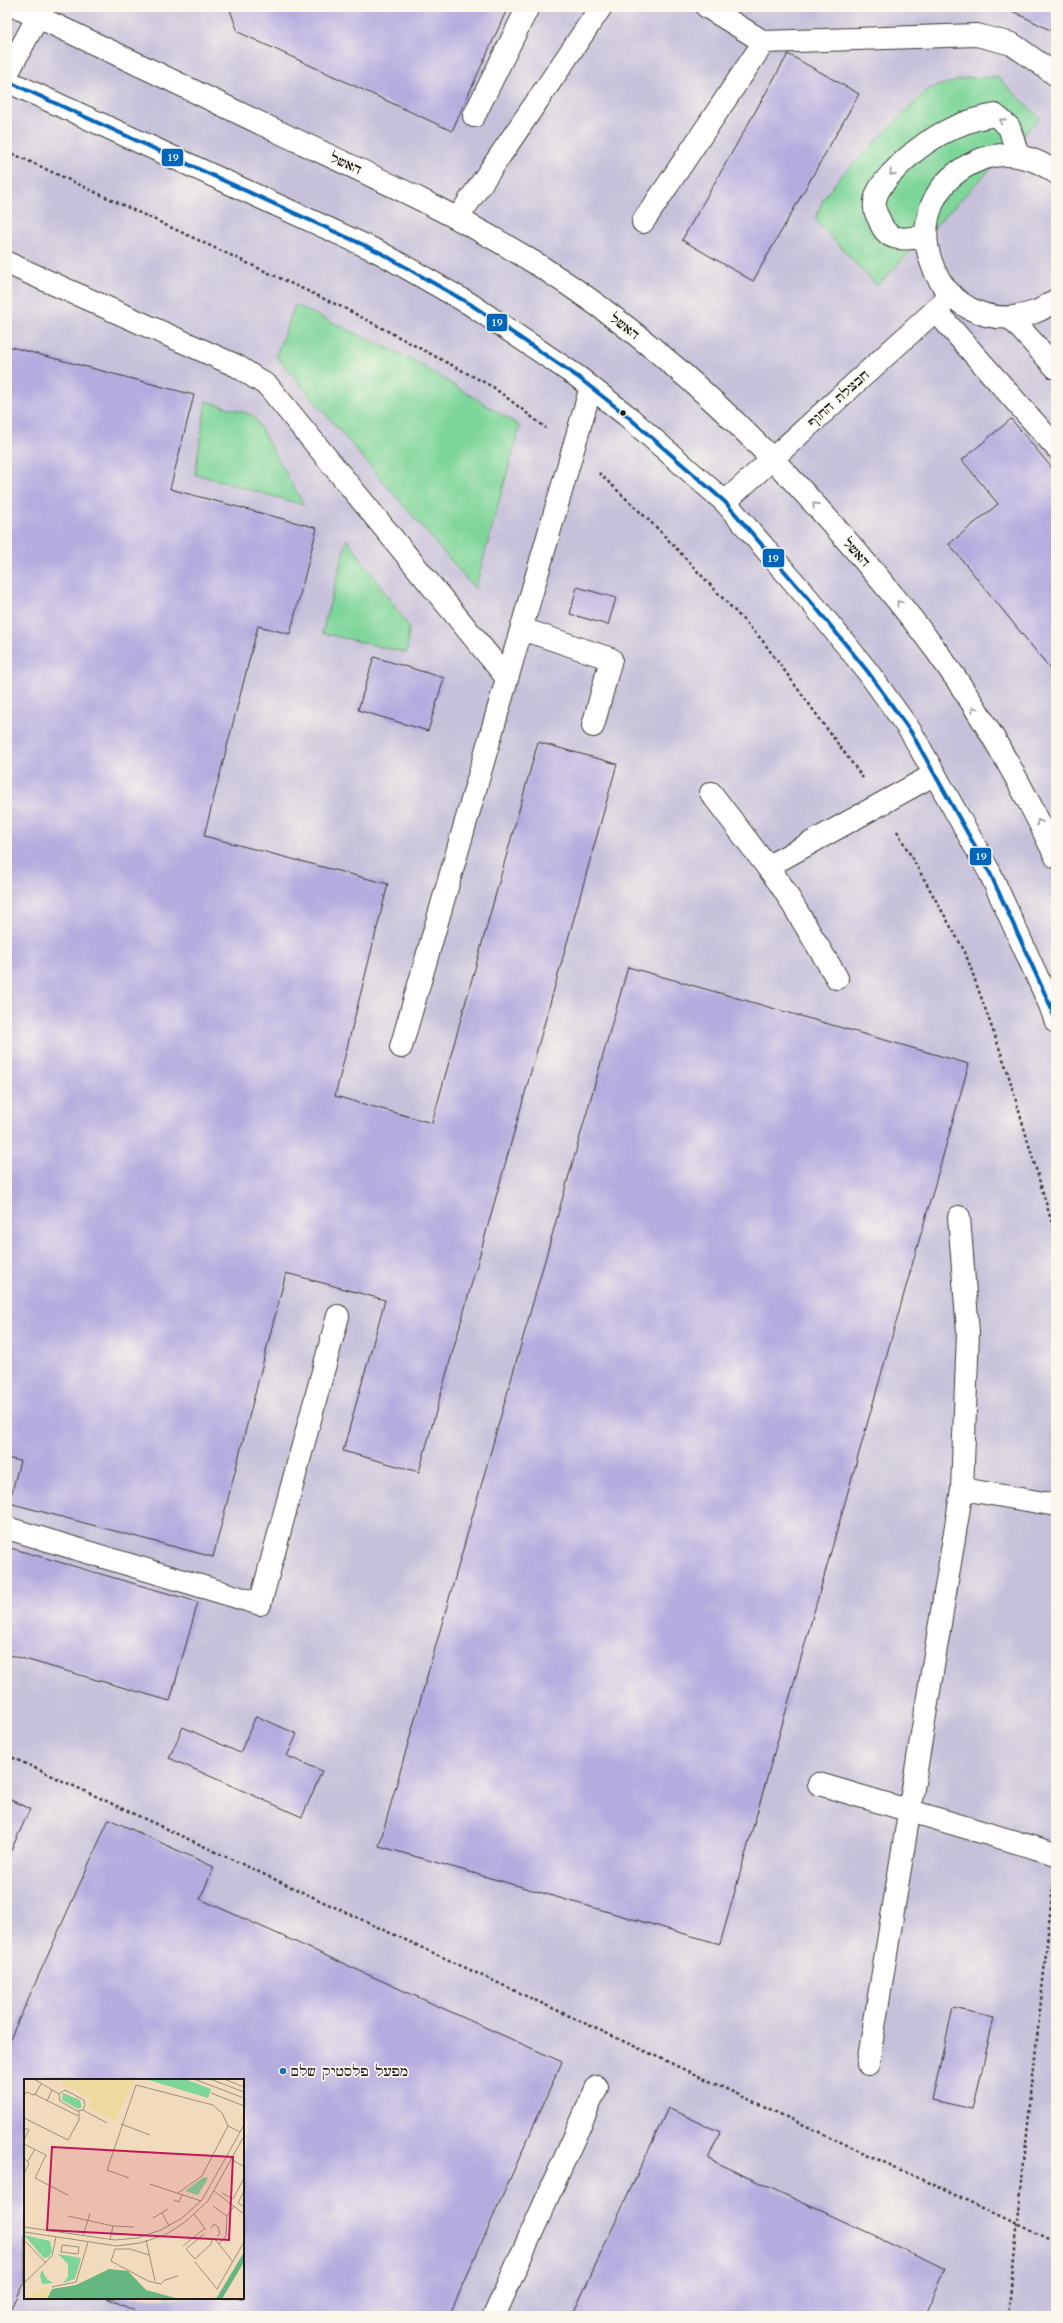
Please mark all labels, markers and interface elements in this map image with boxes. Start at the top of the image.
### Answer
one-way arrow [999,119,1006,126]
line badge: 19 [161,148,184,167]
street label: האשל [327,149,364,179]
text: 19 [167,150,179,165]
one-way arrow [889,168,896,176]
street label: האשל [606,310,643,344]
line badge: 19 [486,313,508,332]
text: 19 [491,315,503,330]
street label: חבצלת החוף [804,366,874,431]
unlabelled marker [618,408,628,418]
one-way arrow [813,502,820,509]
street label: האשל [839,534,874,571]
line badge: 19 [762,548,785,568]
text: 19 [767,551,779,566]
one-way arrow [897,601,904,608]
one-way arrow [972,706,979,713]
one-way arrow [1036,819,1044,826]
line badge: 19 [969,847,992,866]
text: 19 [975,849,987,864]
place label: מפעל פלסטיק שלם [291,2063,408,2081]
marker: מפעל פלסטיק שלם [278,2066,288,2076]
inset map [24,2079,244,2299]

